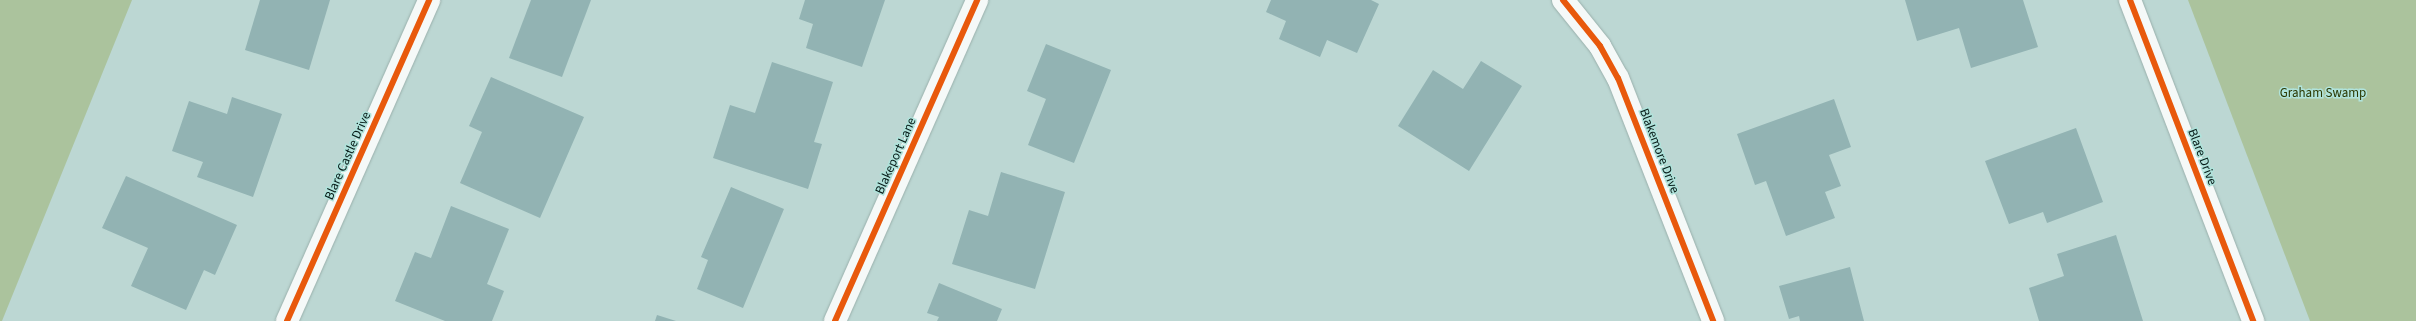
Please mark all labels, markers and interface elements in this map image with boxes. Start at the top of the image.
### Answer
park label: Graham Swamp [2280,85,2366,101]
street label: Blakemore Drive [1636,106,1682,196]
street label: Blare Castle Drive [322,109,374,203]
street label: Blakeport Lane [872,115,920,197]
street label: Blare Drive [2184,127,2220,187]

